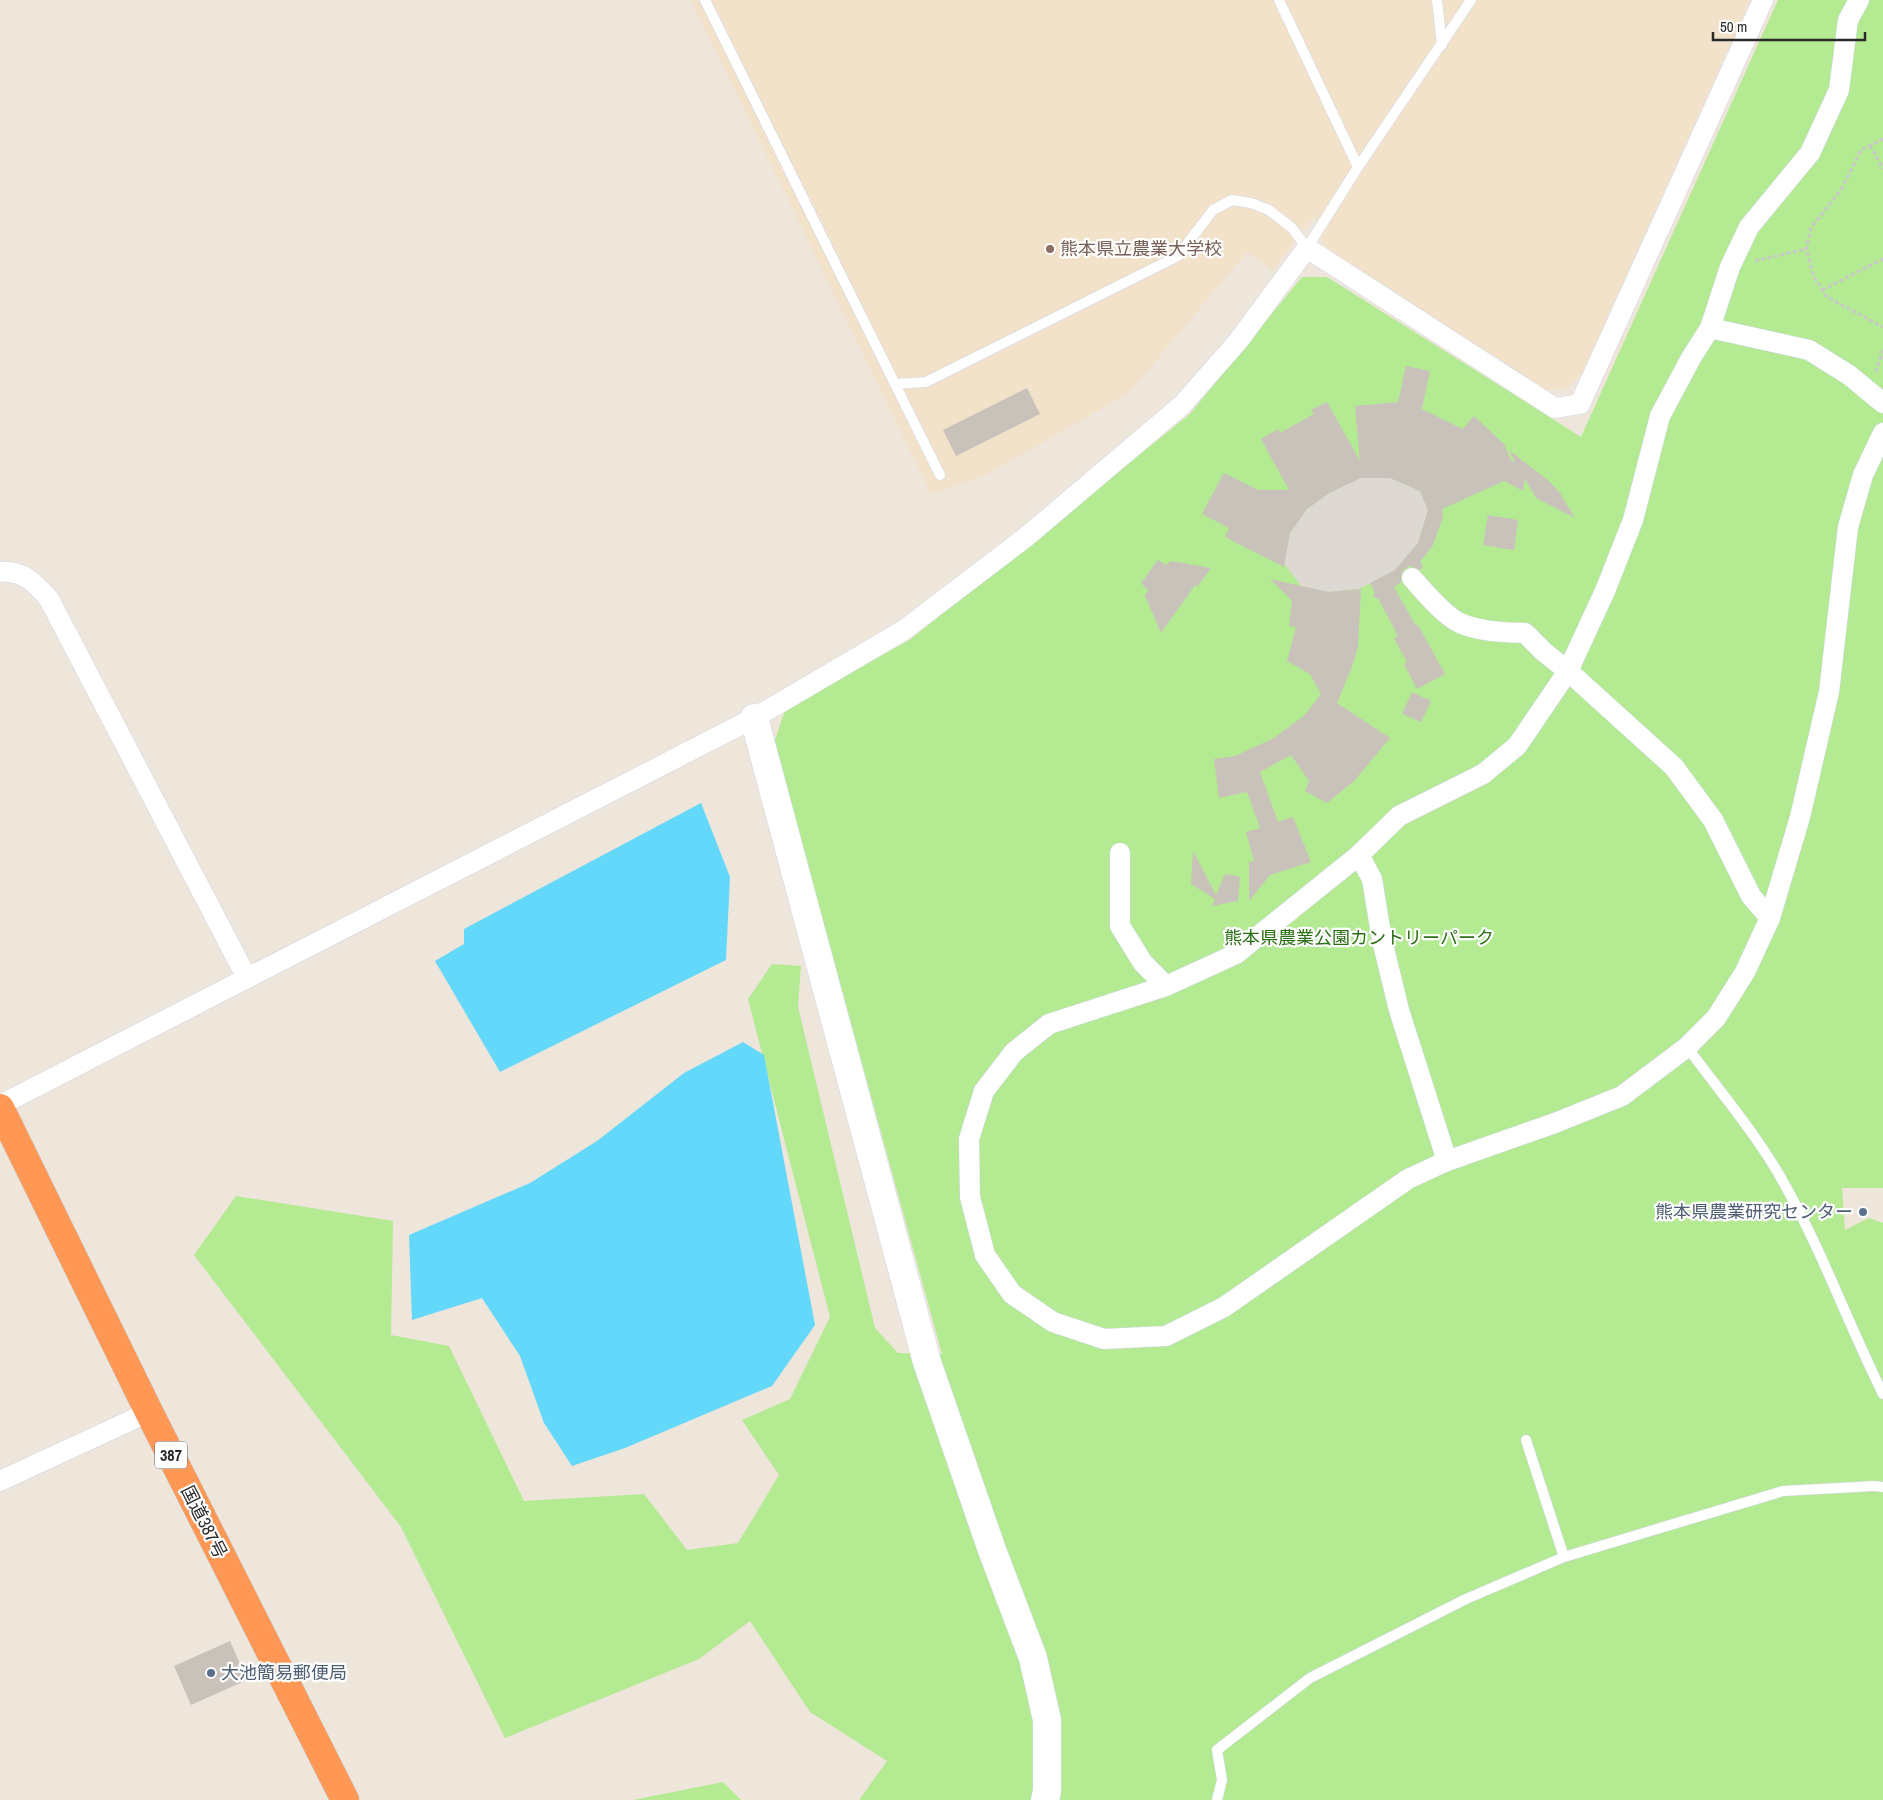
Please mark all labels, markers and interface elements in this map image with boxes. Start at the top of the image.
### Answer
scale bar [1713,10,1866,42]
text: 50 m [1720,16,1747,37]
place label: 熊本県立農業大学校 [1060,236,1222,261]
marker: 熊本県立農業大学校 [1044,243,1056,255]
park label: 熊本県農業公園カントリーパーク [1224,925,1494,950]
place label: 熊本県農業研究センター [1655,1199,1853,1224]
marker: 熊本県農業研究センター [1857,1206,1869,1218]
road number: 387 [155,1442,187,1468]
street label: 国道387号 [175,1481,233,1562]
place label: 大池簡易郵便局 [221,1660,347,1685]
marker: 大池簡易郵便局 [205,1667,217,1679]

